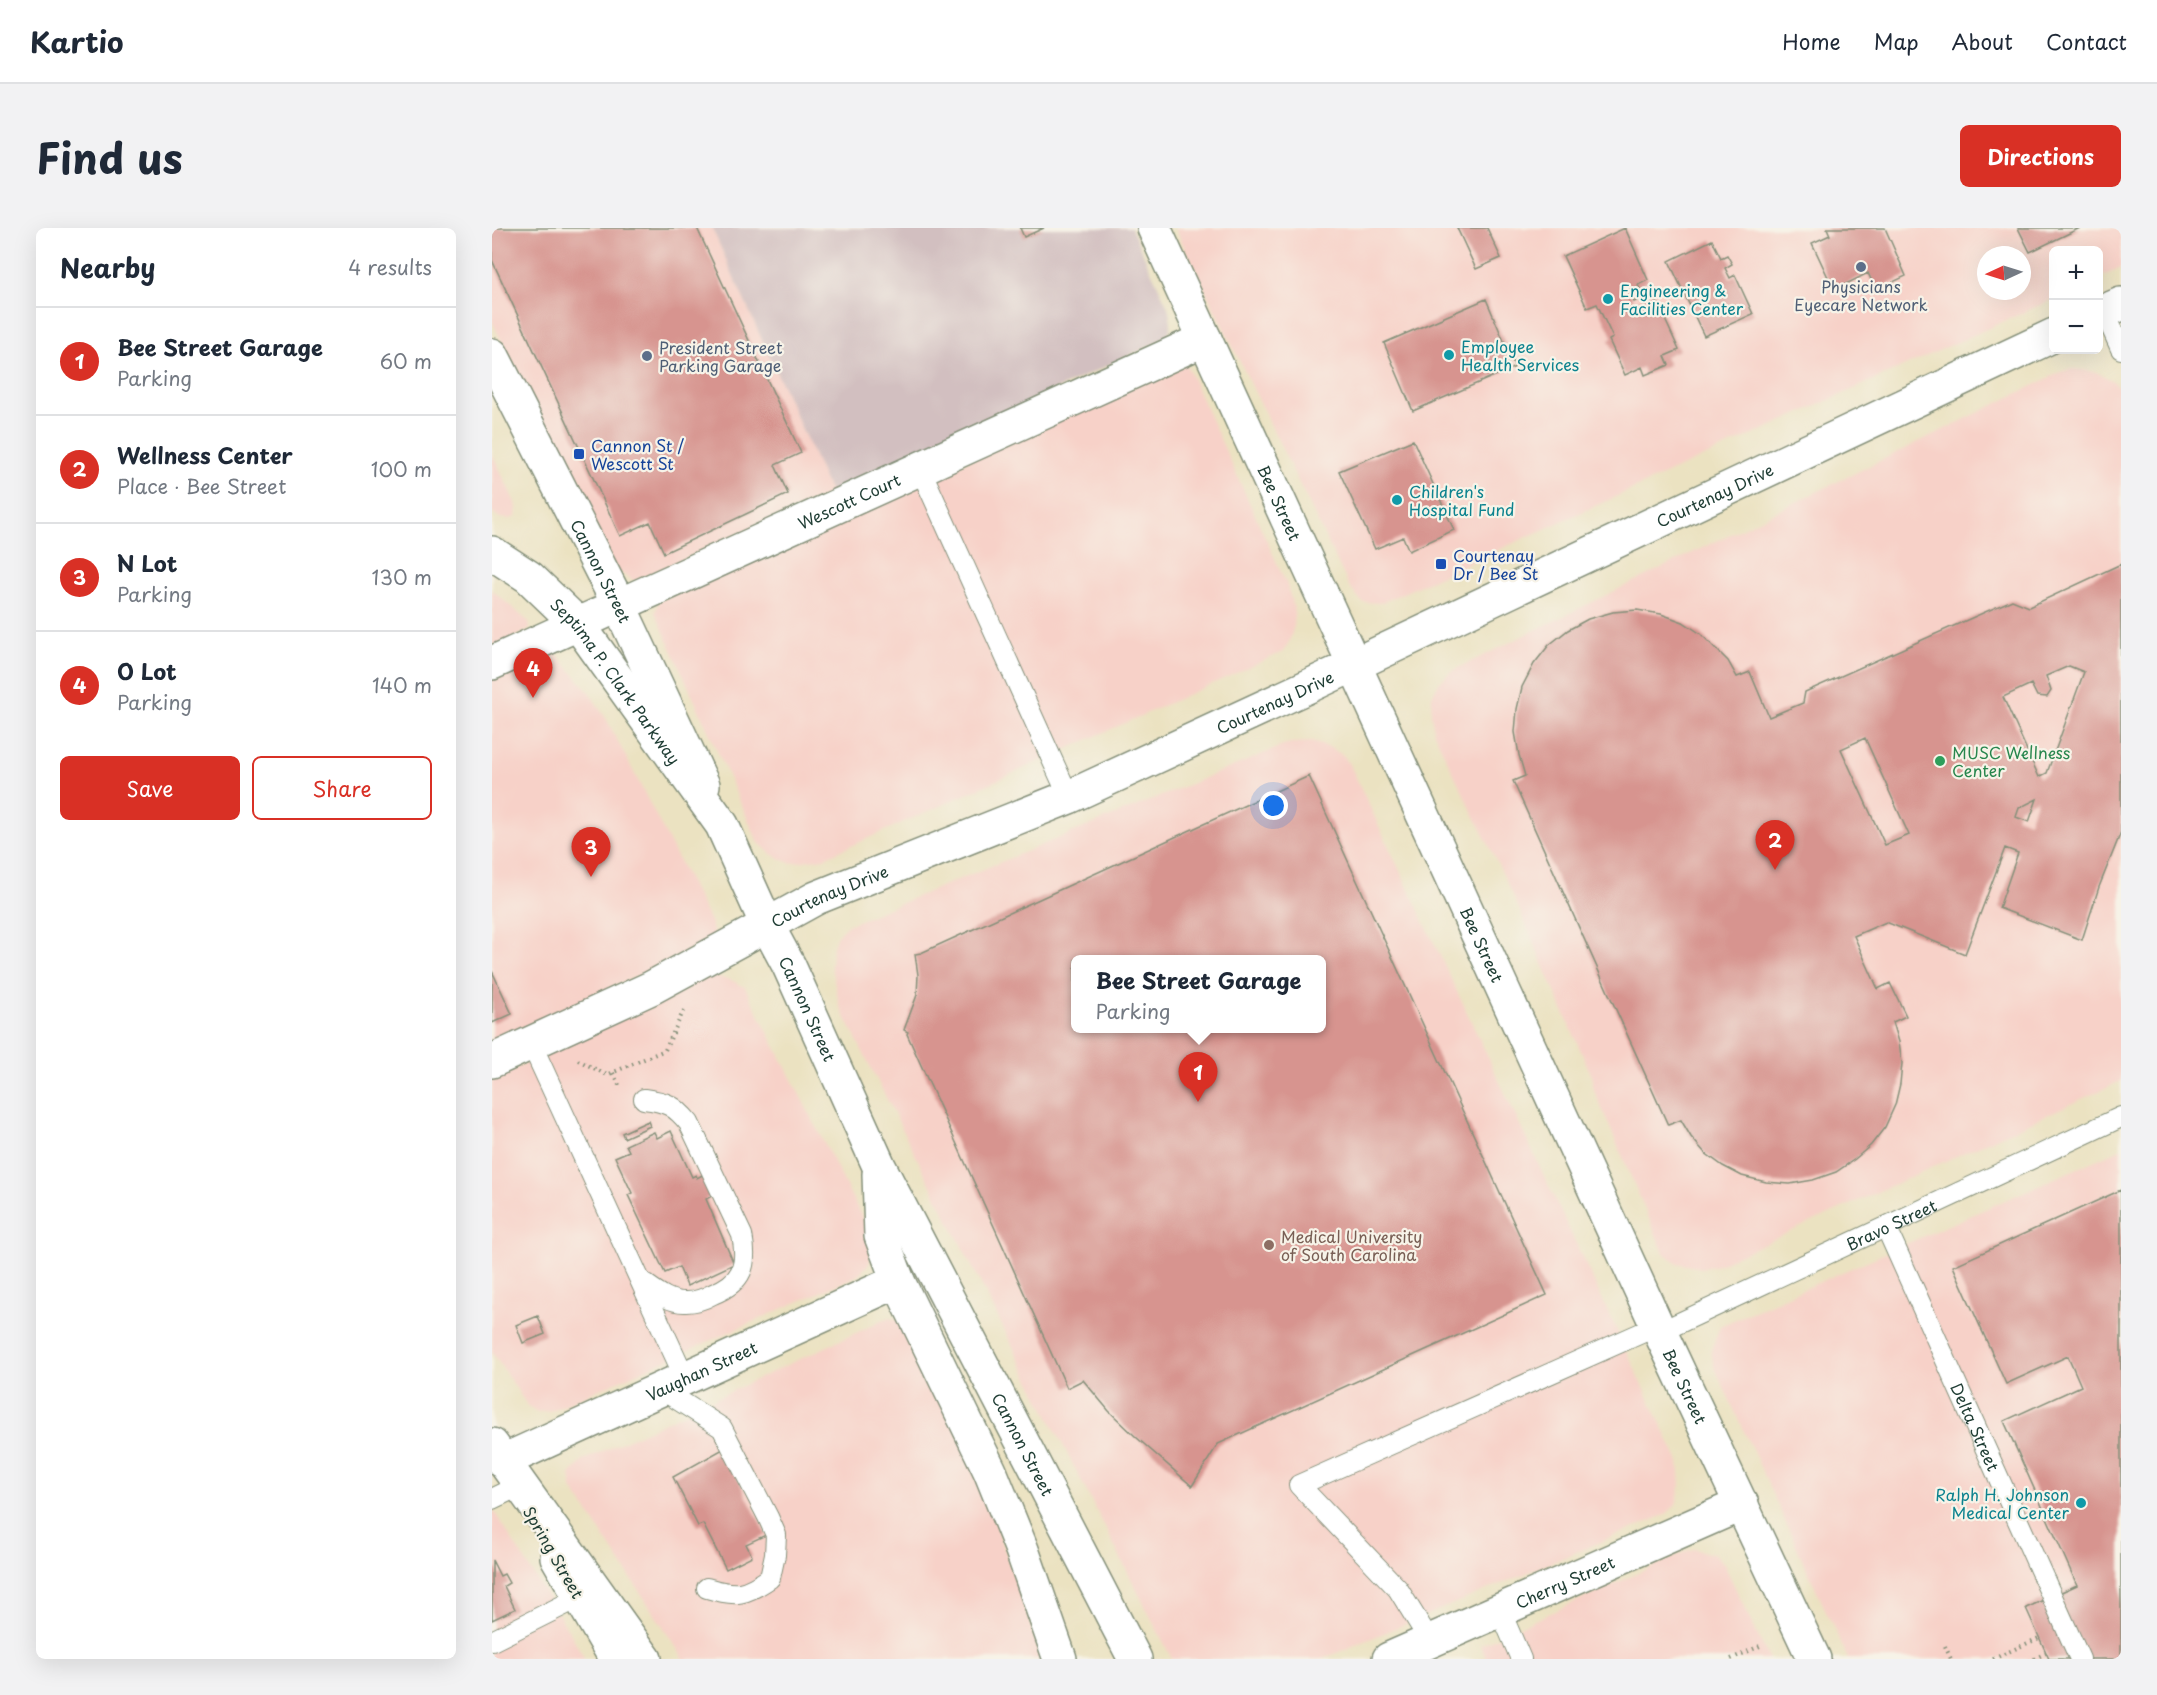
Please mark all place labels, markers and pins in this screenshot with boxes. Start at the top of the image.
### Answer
marker: Physicians Eyecare Network [1854,260,1868,274]
place label: Physicians Eyecare Network [1794,274,1928,316]
place label: Engineering & Facilities Center [1620,278,1744,320]
marker: Engineering & Facilities Center [1601,292,1615,306]
place label: Employee Health Services [1461,334,1579,376]
place label: President Street Parking Garage [659,335,783,377]
marker: Employee Health Services [1442,348,1456,362]
marker: President Street Parking Garage [640,349,654,363]
place label: Cannon St / Wescott St [591,433,685,475]
marker: Cannon St / Wescott St [572,447,586,461]
place label: Children's Hospital Fund [1409,479,1514,521]
marker: Children's Hospital Fund [1390,493,1404,507]
place label: Courtenay Dr / Bee St [1453,543,1538,585]
marker: Courtenay Dr / Bee St [1434,557,1448,571]
pin: 4 [514,648,552,698]
place label: MUSC Wellness Center [1952,740,2070,782]
marker: MUSC Wellness Center [1933,754,1947,768]
pin: 2 [1756,820,1794,870]
pin: 3 [572,828,610,877]
pin: 1 [1178,1052,1218,1102]
place label: Medical University of South Carolina [1281,1224,1422,1266]
marker: Medical University of South Carolina [1262,1238,1276,1252]
place label: Ralph H. Johnson Medical Center [1935,1482,2070,1524]
marker: Ralph H. Johnson Medical Center [2074,1496,2088,1510]

